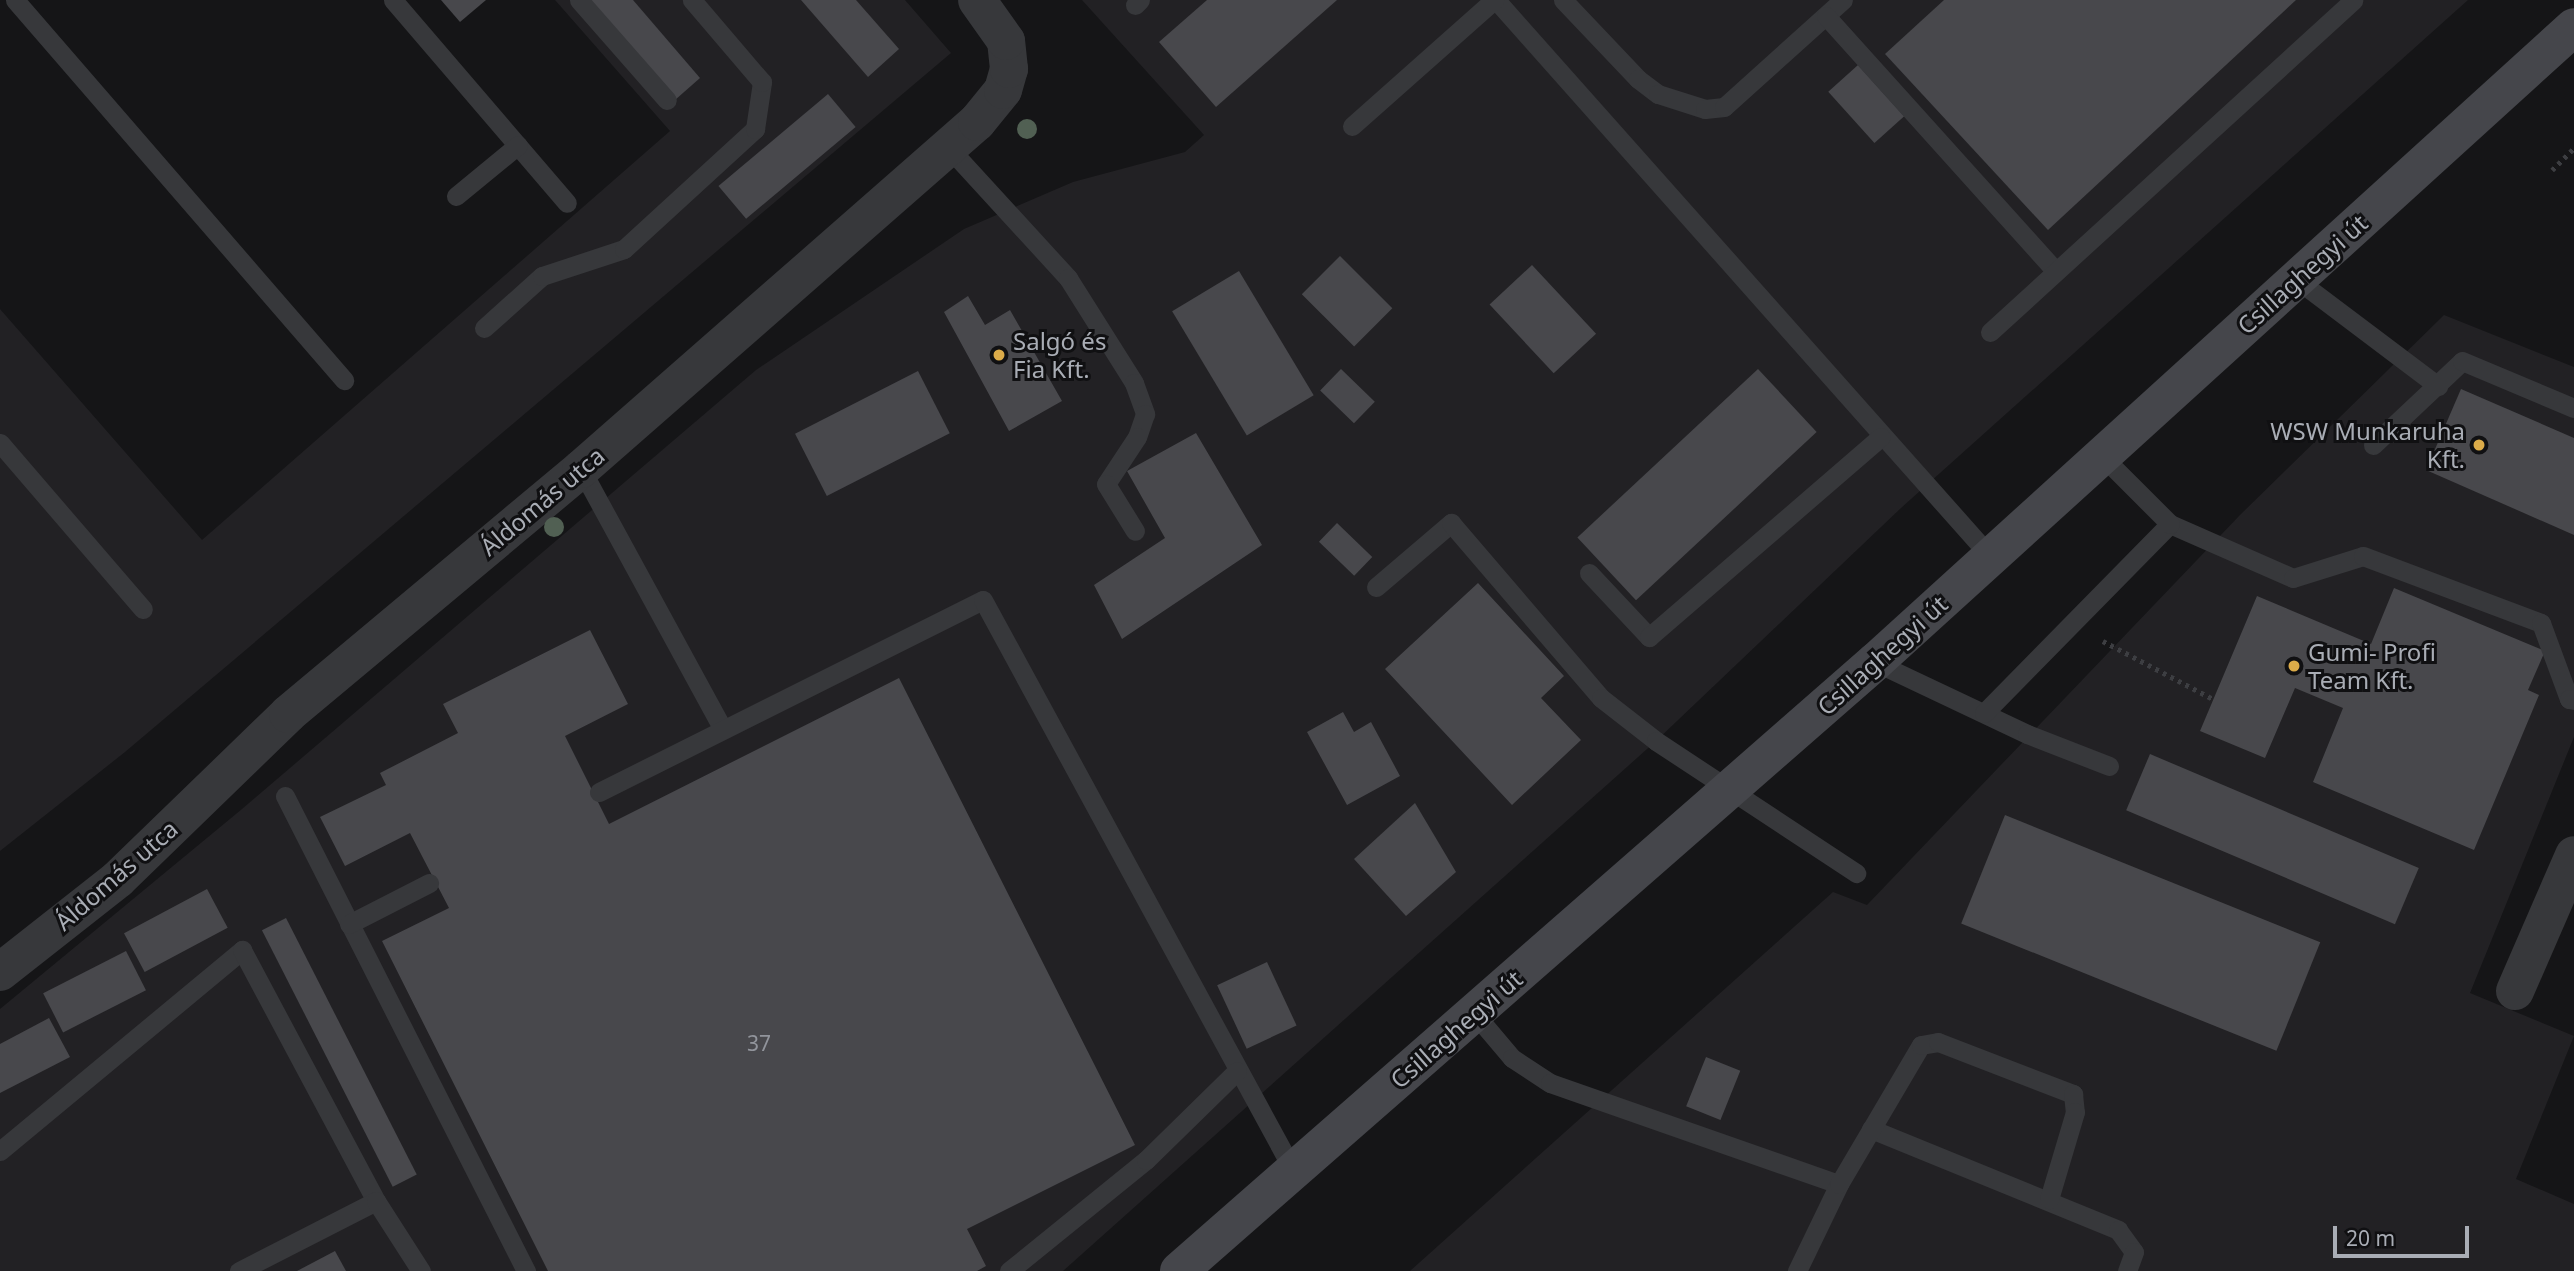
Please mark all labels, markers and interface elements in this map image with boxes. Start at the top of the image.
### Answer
street label: Csillaghegyi út [2231,208,2373,340]
place label: Salgó és Fia Kft. [1013,327,1106,383]
marker: Salgó és Fia Kft. [991,347,1007,363]
place label: WSW Munkaruha Kft. [2270,417,2465,473]
marker: WSW Munkaruha Kft. [2471,437,2487,453]
street label: Áldomás utca [474,441,610,561]
street label: Csillaghegyi út [1811,589,1953,721]
place label: Gumi- Profi Team Kft. [2308,638,2436,694]
marker: Gumi- Profi Team Kft. [2286,658,2302,674]
street label: Áldomás utca [49,814,183,936]
street label: Csillaghegyi út [1384,964,1528,1094]
house number: 37 [747,1030,771,1056]
scale bar [2336,1212,2472,1256]
text: 20 m [2346,1224,2395,1252]

